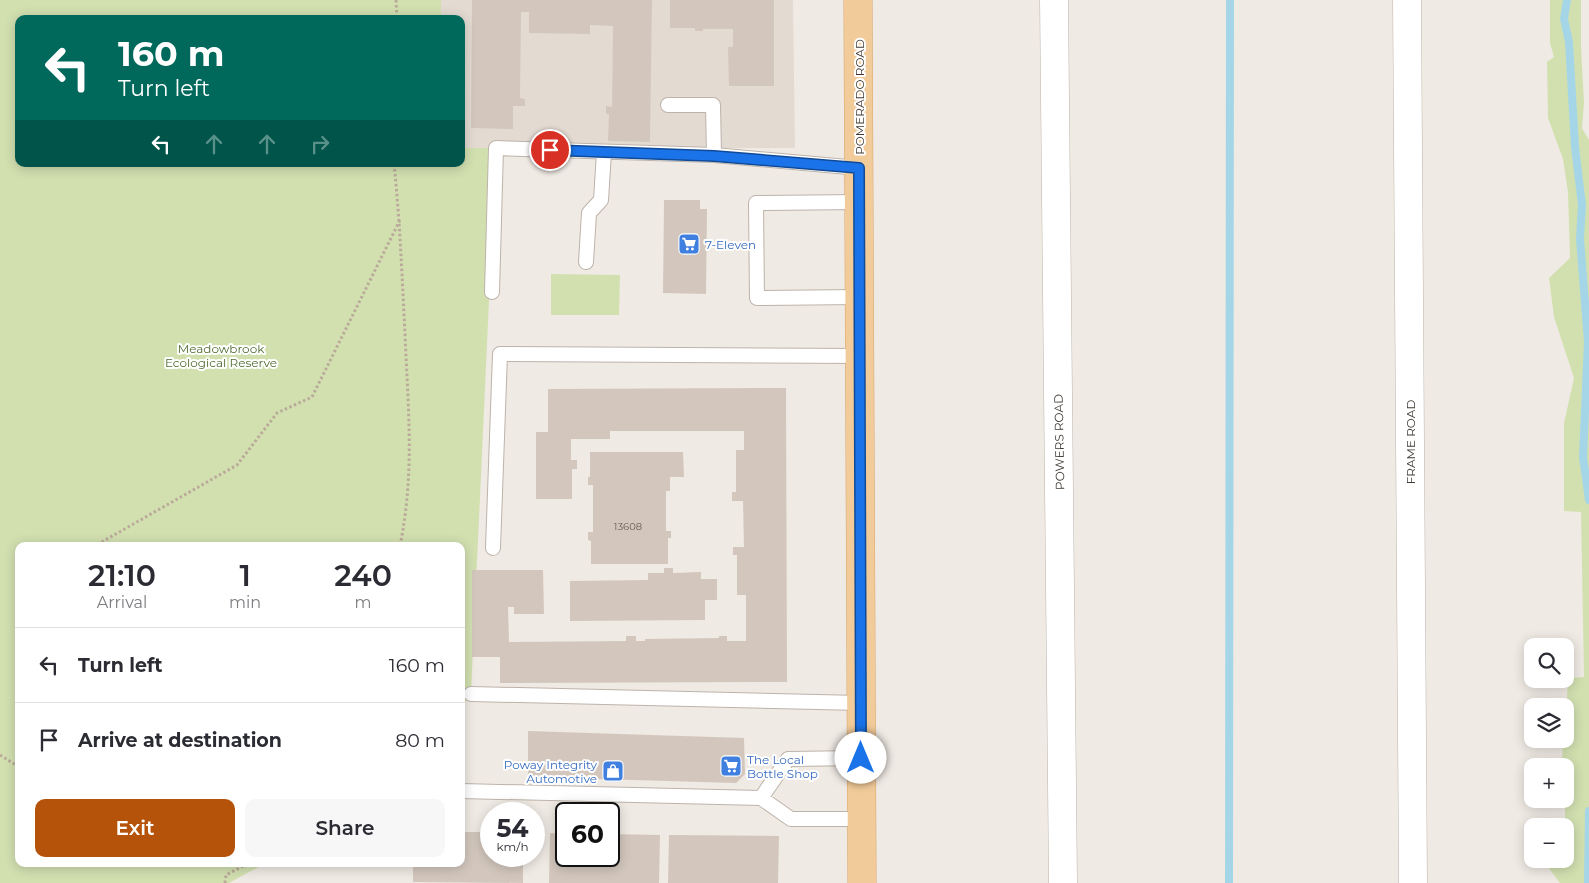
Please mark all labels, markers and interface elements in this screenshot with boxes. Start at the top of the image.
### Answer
text: 160 m [118,32,224,75]
icon: left [35,35,100,100]
street label: POMERADO ROAD [852,39,867,155]
text: Turn left [118,75,210,102]
pin [529,129,571,171]
icon: left [147,130,175,158]
icon: ahead [200,130,228,158]
icon: ahead [253,130,281,158]
icon: right [306,130,334,158]
icon: arrive [536,136,564,164]
supermarket icon: 7-Eleven [677,232,701,256]
place label: 7-Eleven [705,237,756,252]
park label: Meadowbrook Ecological Reserve [165,341,277,370]
street label: POWERS ROAD [1051,394,1067,490]
street label: FRAME ROAD [1403,400,1418,484]
house number: 13608 [614,520,642,533]
text: 21:10 [88,557,156,594]
text: 1 [239,557,251,594]
text: 240 [334,557,392,594]
text: Arrival [97,593,147,612]
text: min [229,593,261,612]
text: m [355,593,372,612]
map controls [1524,638,1574,868]
button: search [1524,638,1574,688]
icon: left [35,651,63,679]
text: Turn left [78,654,163,677]
text: 160 m [389,654,445,677]
button: layers [1524,698,1574,748]
icon: arrive [35,726,63,754]
text: Arrive at destination [78,729,282,752]
text: 80 m [395,729,445,752]
position arrow [834,731,886,783]
place label: The Local Bottle Shop [747,752,818,781]
supermarket icon: The Local Bottle Shop [719,754,743,778]
place label: Poway Integrity Automotive [504,757,597,786]
button: + [1524,758,1574,808]
shop icon: Poway Integrity Automotive [601,759,625,783]
button: Exit [35,799,235,857]
button: Share [245,799,445,857]
speed limit sign: 60 [555,802,620,867]
text: 54 [496,813,529,843]
button: − [1524,818,1574,868]
text: km/h [496,839,529,854]

